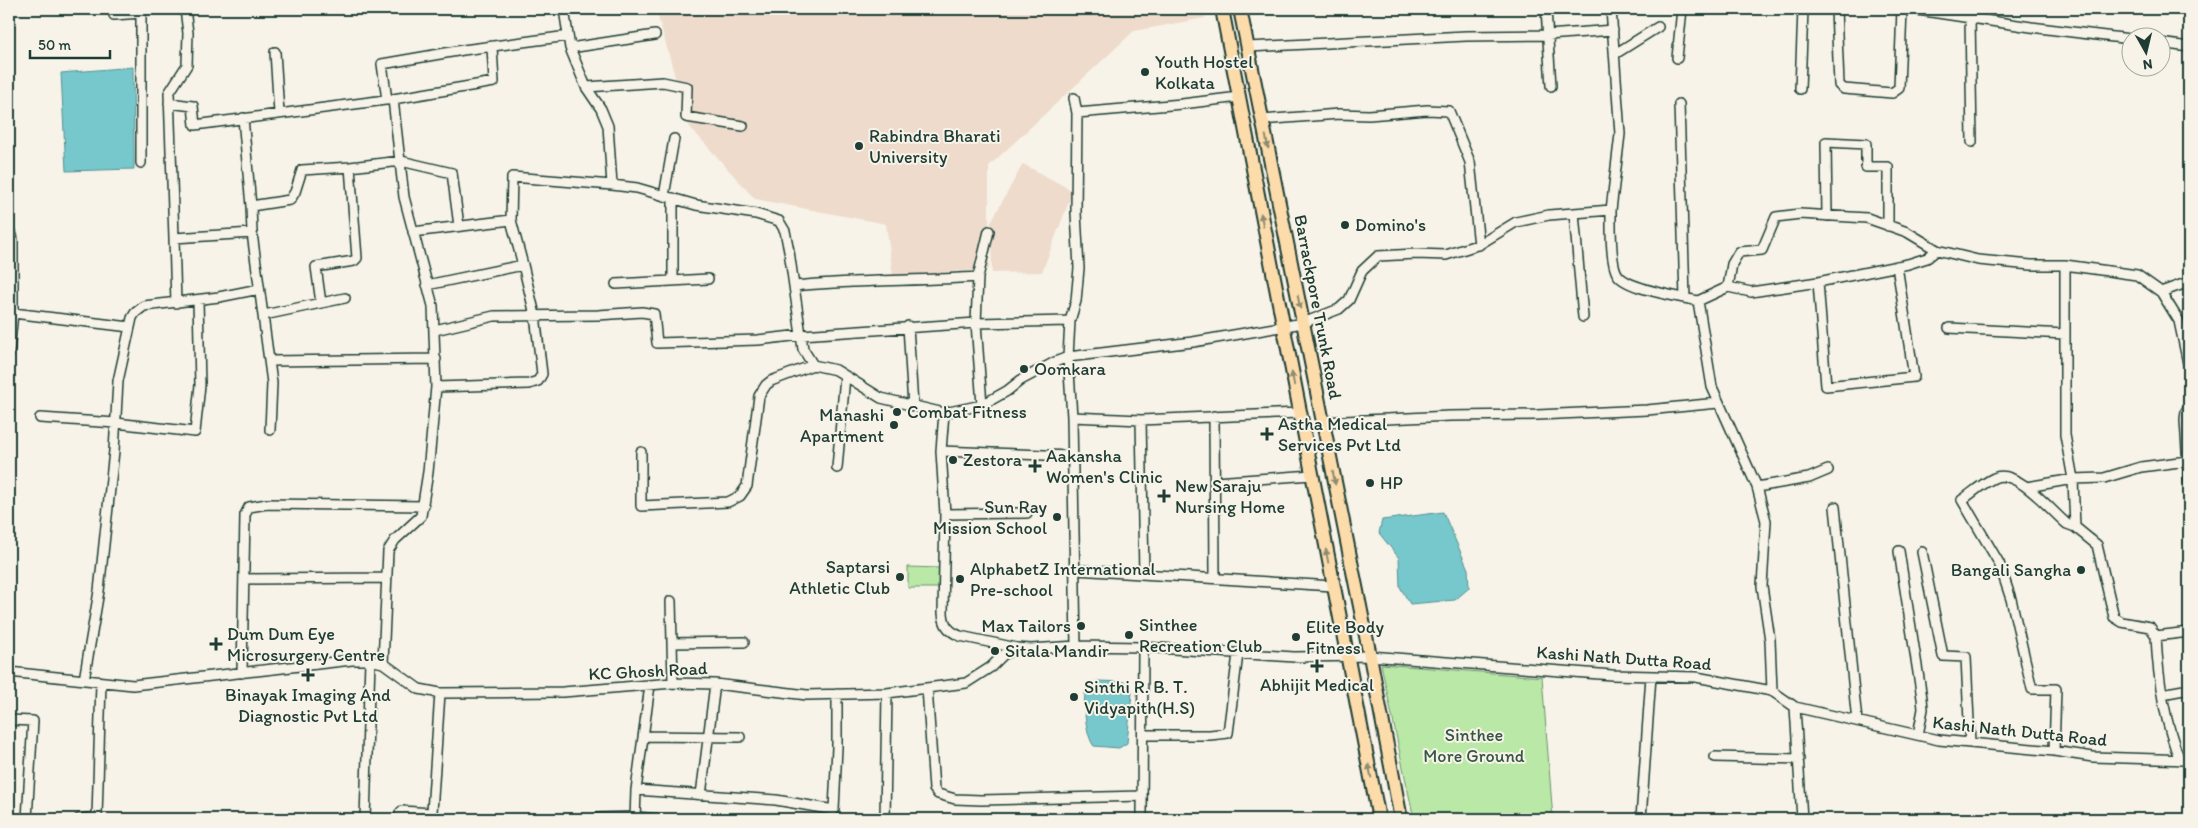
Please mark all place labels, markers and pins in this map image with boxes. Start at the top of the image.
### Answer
place label: Youth Hostel Kolkata [1155,51,1253,94]
marker: Youth Hostel Kolkata [1139,66,1151,78]
place label: Rabindra Bharati University [869,125,1001,168]
marker: Rabindra Bharati University [853,140,865,152]
place label: Domino's [1355,214,1426,236]
marker: Domino's [1339,219,1351,231]
place label: Oomkara [1034,358,1106,380]
marker: Oomkara [1018,363,1030,375]
place label: Combat Fitness [907,401,1027,423]
place label: Manashi Apartment [800,404,884,447]
marker: Combat Fitness [891,406,903,418]
place label: Astha Medical Services Pvt Ltd [1278,413,1401,456]
marker: Manashi Apartment [888,419,900,431]
marker: Astha Medical Services Pvt Ltd [1260,427,1274,441]
place label: Aakansha Women's Clinic [1046,445,1163,488]
place label: Zestora [963,449,1023,471]
marker: Zestora [947,454,959,466]
marker: Aakansha Women's Clinic [1028,459,1042,473]
place label: HP [1380,472,1403,494]
place label: New Saraju Nursing Home [1175,475,1285,518]
marker: HP [1364,477,1376,489]
marker: New Saraju Nursing Home [1157,489,1171,503]
place label: Sun Ray Mission School [933,496,1048,539]
marker: Sun Ray Mission School [1051,511,1063,523]
place label: Saptarsi Athletic Club [789,556,890,599]
place label: AlphabetZ International Pre-school [970,558,1156,601]
place label: Bangali Sangha [1951,559,2071,581]
marker: Bangali Sangha [2075,564,2087,576]
marker: Saptarsi Athletic Club [894,571,906,583]
marker: AlphabetZ International Pre-school [954,573,966,585]
place label: Sinthee Recreation Club [1139,614,1262,657]
place label: Max Tailors [982,615,1071,637]
place label: Elite Body Fitness [1306,616,1385,659]
marker: Max Tailors [1075,620,1087,632]
place label: Dum Dum Eye Microsurgery Centre [227,623,385,666]
marker: Sinthee Recreation Club [1123,629,1135,641]
marker: Elite Body Fitness [1290,631,1302,643]
marker: Dum Dum Eye Microsurgery Centre [209,637,223,651]
place label: Sitala Mandir [1005,640,1109,662]
marker: Sitala Mandir [989,645,1001,657]
marker: Abhijit Medical [1311,660,1323,672]
marker: Binayak Imaging And Diagnostic Pvt Ltd [301,668,315,682]
place label: Abhijit Medical [1260,674,1374,696]
place label: Sinthi R. B. T. Vidyapith(H.S) [1084,676,1195,719]
place label: Binayak Imaging And Diagnostic Pvt Ltd [225,684,391,727]
marker: Sinthi R. B. T. Vidyapith(H.S) [1068,691,1080,703]

